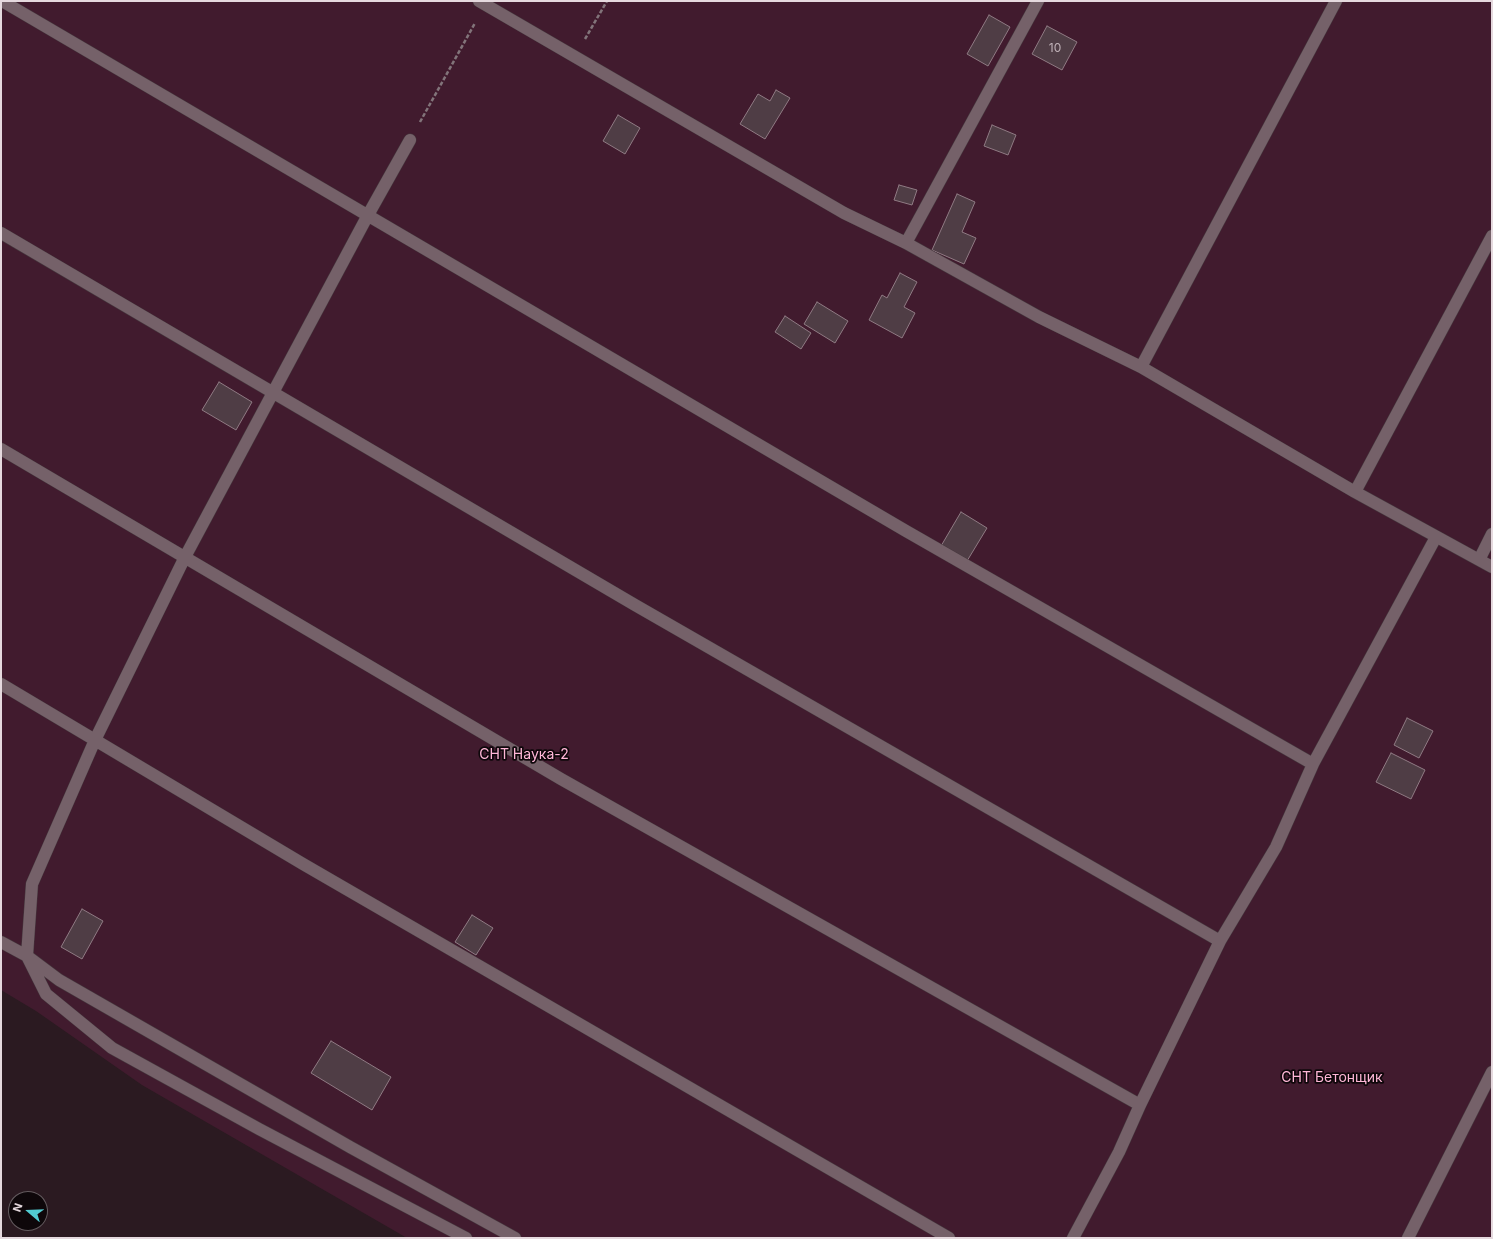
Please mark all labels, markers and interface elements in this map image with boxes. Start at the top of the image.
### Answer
house number: 10 [1049,41,1061,55]
park label: СНТ Наука-2 [479,747,569,763]
park label: СНТ Бетонщик [1281,1070,1383,1086]
north arrow [8,1191,48,1231]
text: N [10,1201,26,1214]

